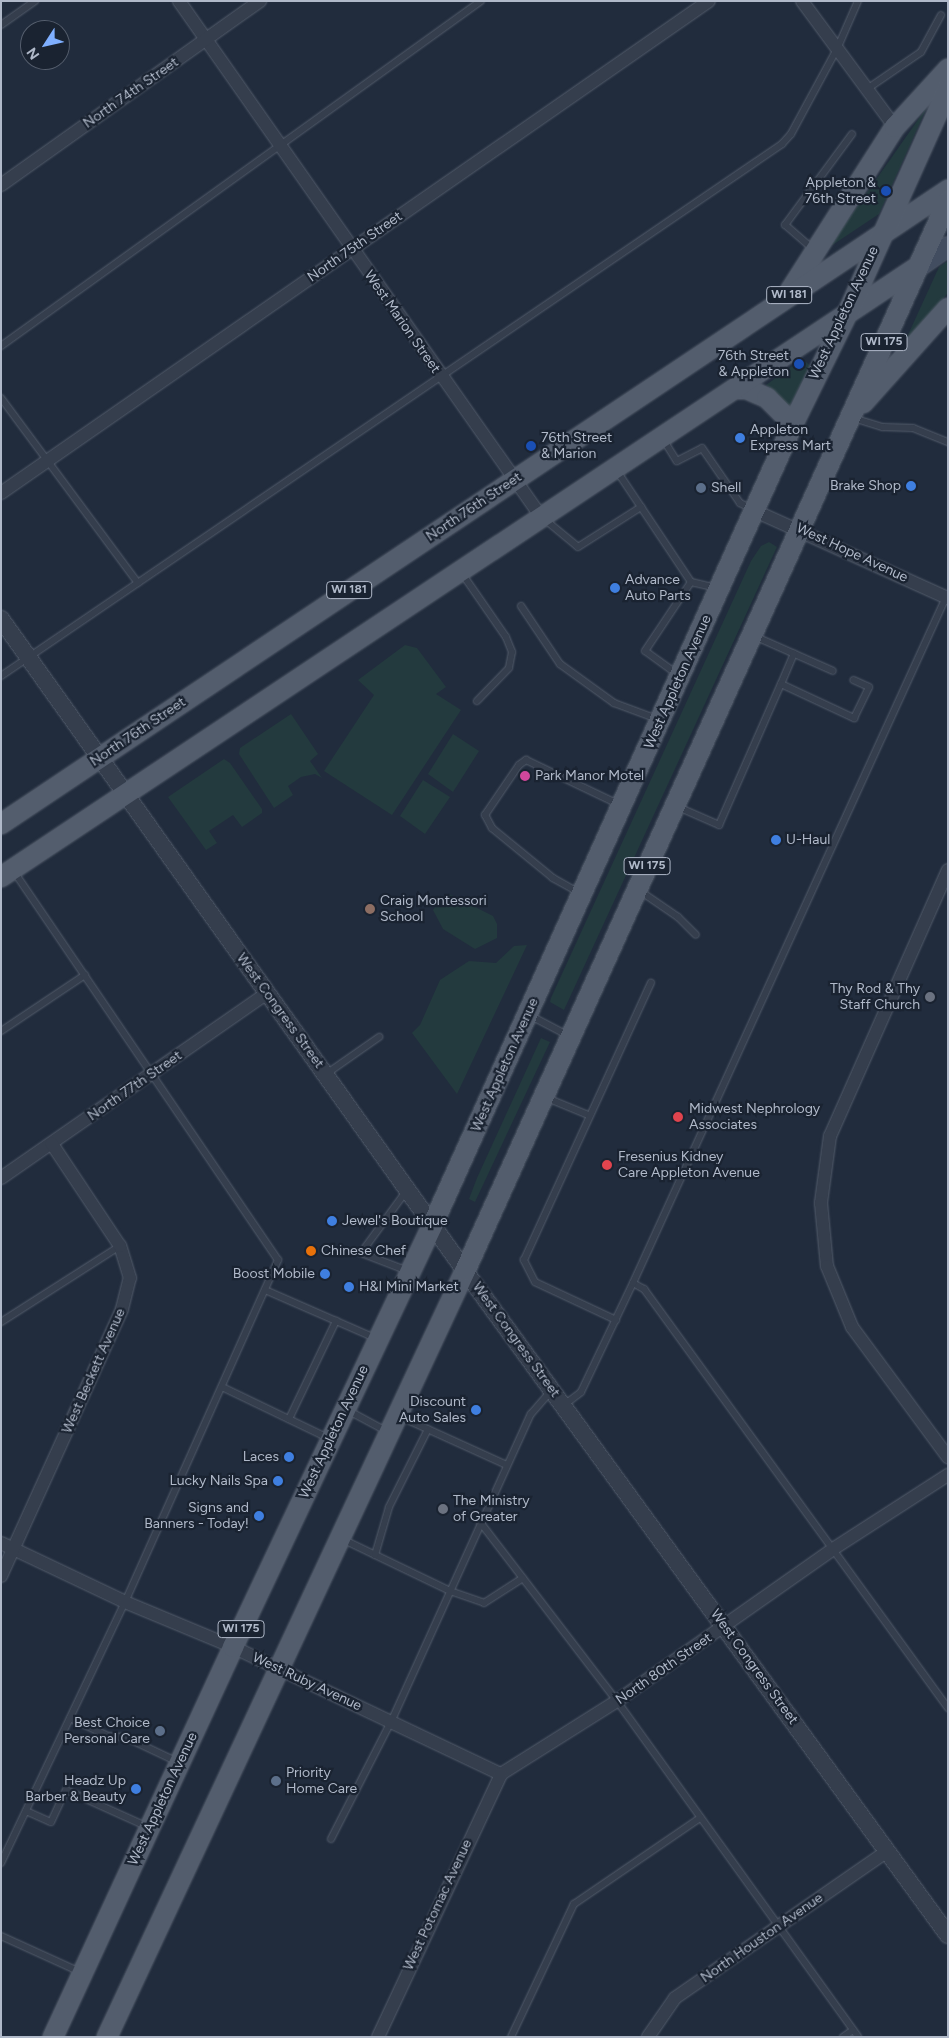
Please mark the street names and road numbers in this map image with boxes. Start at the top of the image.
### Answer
street label: North 74th Street [80,54,182,132]
street label: North 75th Street [304,208,406,286]
street label: West Appleton Avenue [806,244,882,382]
street label: West Marion Street [360,267,444,377]
road number: WI 181 [765,286,813,304]
road number: WI 175 [860,332,908,352]
street label: North 76th Street [423,469,525,545]
street label: West Hope Avenue [794,520,910,586]
road number: WI 181 [325,580,373,600]
street label: West Appleton Avenue [641,613,715,751]
street label: North 76th Street [87,694,189,770]
road number: WI 175 [623,856,671,876]
street label: West Congress Street [233,950,327,1072]
street label: West Appleton Avenue [468,996,542,1134]
street label: North 77th Street [85,1047,185,1125]
street label: West Congress Street [469,1279,563,1401]
street label: West Beckett Avenue [59,1306,129,1436]
street label: West Appleton Avenue [296,1363,372,1501]
street label: West Congress Street [707,1606,801,1728]
road number: WI 175 [217,1620,265,1638]
street label: North 80th Street [613,1630,715,1708]
street label: West Ruby Avenue [250,1649,364,1715]
street label: West Appleton Avenue [125,1730,201,1868]
street label: West Potomac Avenue [400,1837,476,1973]
street label: North Houston Avenue [698,1889,826,1987]

